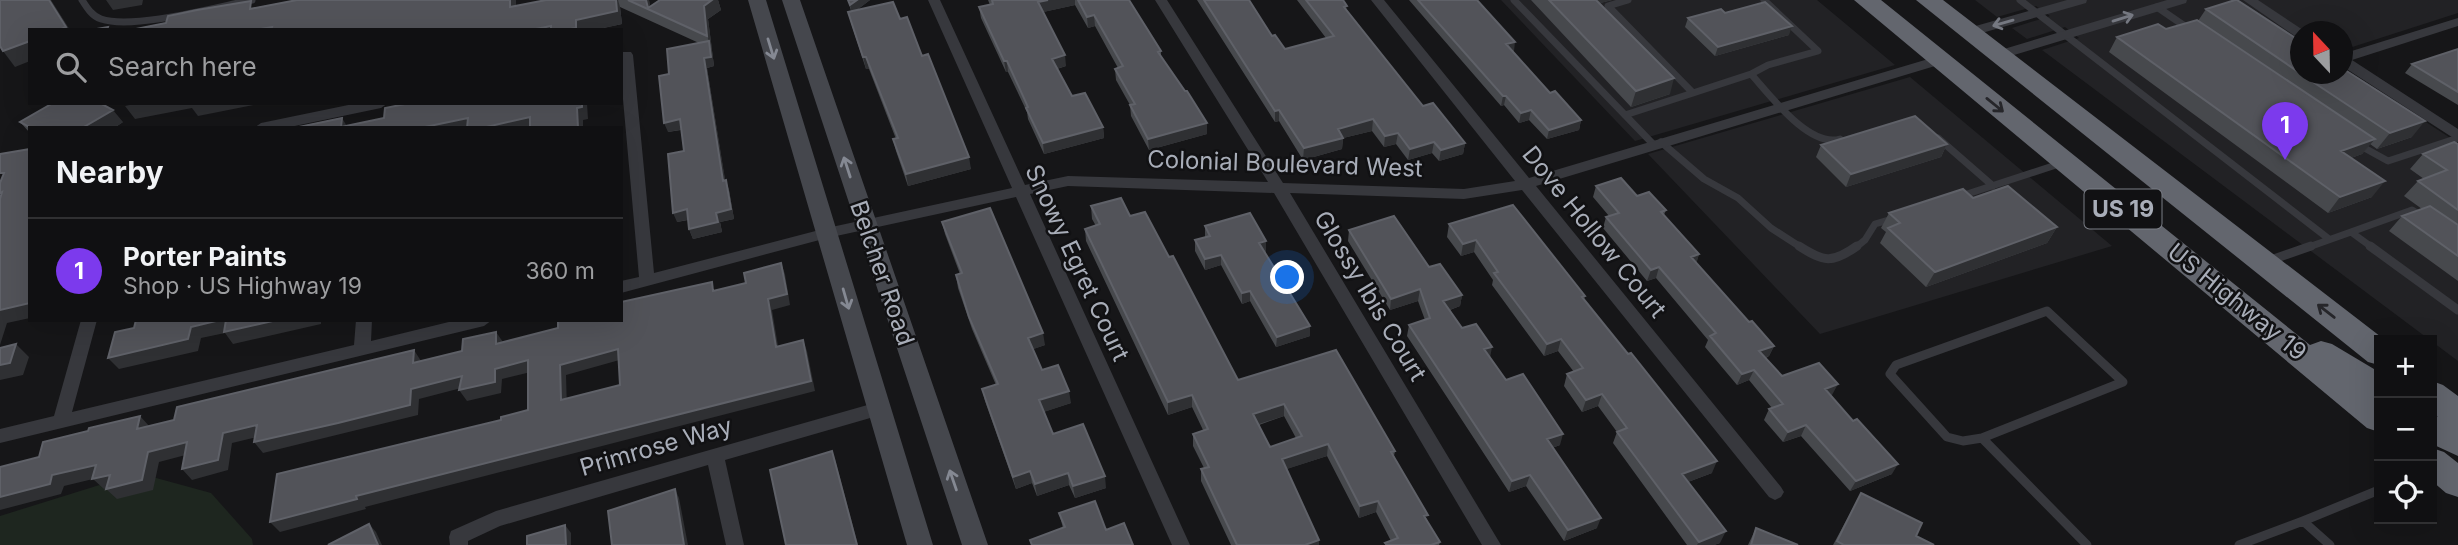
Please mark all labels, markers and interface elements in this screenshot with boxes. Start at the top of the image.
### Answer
one-way arrow [2112,10,2134,23]
one-way arrow [1992,17,2014,30]
north arrow [2290,21,2353,84]
search box [28,28,623,105]
one-way arrow [766,37,779,59]
icon: search [52,48,90,86]
text: Search here [108,51,257,82]
one-way arrow [1985,97,2003,113]
pin: 1 [2262,102,2308,160]
street label: Dove Hollow Court [1516,140,1673,324]
street label: Colonial Boulevard West [1147,144,1423,183]
text: Nearby [56,154,164,190]
one-way arrow [840,157,852,179]
street label: Snowy Egret Court [1019,160,1136,366]
road number: US 19 [2084,190,2162,229]
street label: Belcher Road [844,197,921,349]
street label: Glossy Ibis Court [1308,205,1433,386]
street label: US Highway 19 [2162,237,2313,366]
text: Porter Paints [123,241,287,272]
text: 1 [74,257,84,285]
text: 360 m [525,257,595,285]
your location [1270,260,1304,294]
text: Shop · US Highway 19 [123,272,362,300]
one-way arrow [841,287,854,309]
one-way arrow [2317,303,2335,318]
map controls [2374,335,2437,524]
button: + [2374,335,2437,398]
button: − [2374,398,2437,461]
street label: Primrose Way [576,411,735,482]
button: locate [2374,461,2437,524]
one-way arrow [946,470,958,492]

